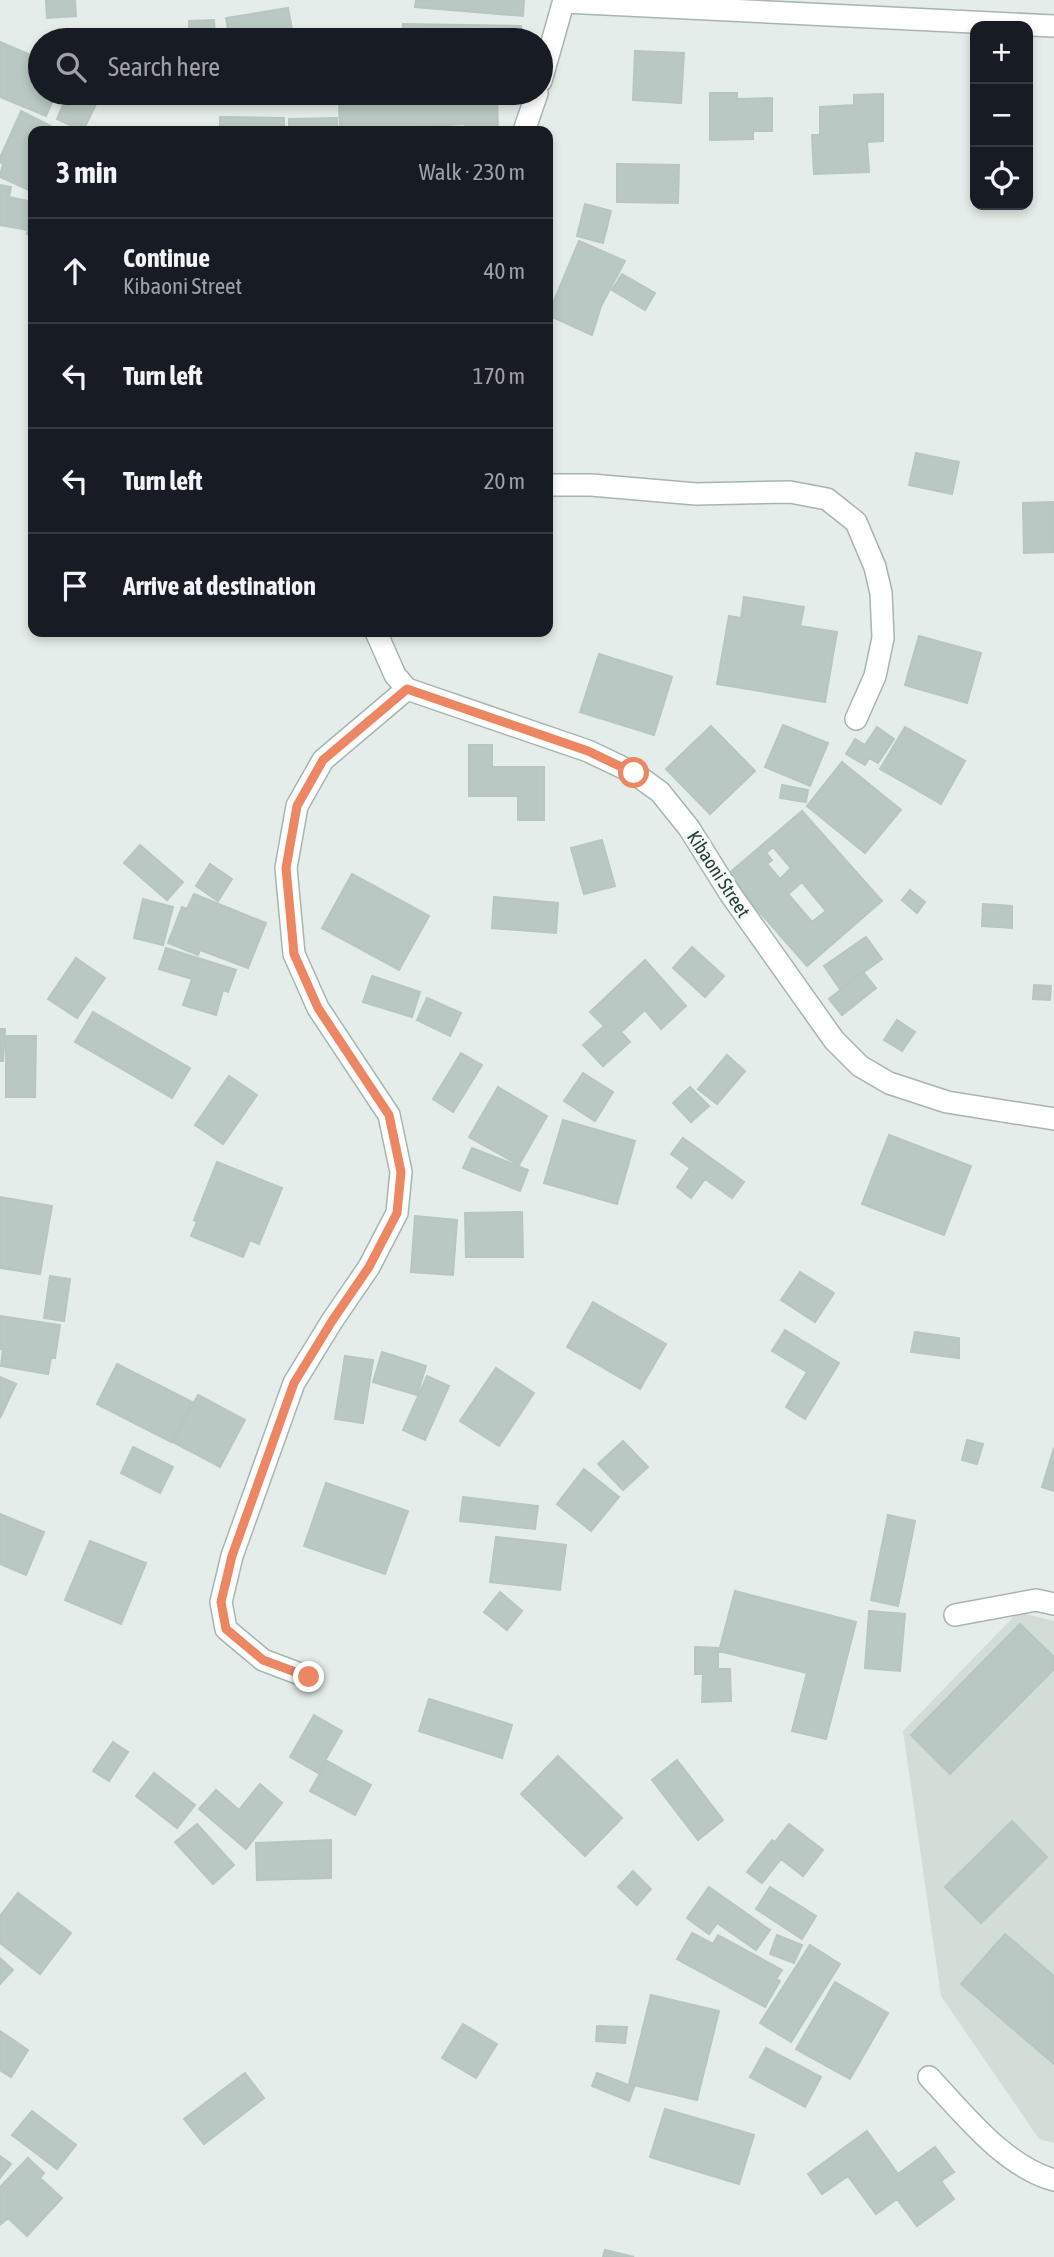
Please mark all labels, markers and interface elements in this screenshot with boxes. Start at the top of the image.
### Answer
map controls [970,21,1033,210]
button: + [970,21,1033,84]
search box [28,28,553,105]
icon: search [52,48,90,86]
text: Search here [108,52,220,82]
button: − [970,84,1033,147]
button: locate [970,147,1033,210]
text: 3 min [56,155,117,189]
text: Walk · 230 m [419,159,525,185]
text: Continue [123,243,210,273]
icon: ahead [56,252,94,290]
text: 40 m [484,258,525,284]
text: Kibaoni Street [123,273,242,299]
icon: left [56,357,94,395]
text: Turn left [123,361,203,391]
text: 170 m [473,363,525,389]
icon: left [56,462,94,500]
text: Turn left [123,466,203,496]
text: 20 m [484,468,525,494]
icon: arrive [56,567,94,605]
text: Arrive at destination [123,571,316,601]
route start [618,757,649,788]
street label: Kibaoni Street [683,827,755,921]
route end [293,1661,324,1692]

